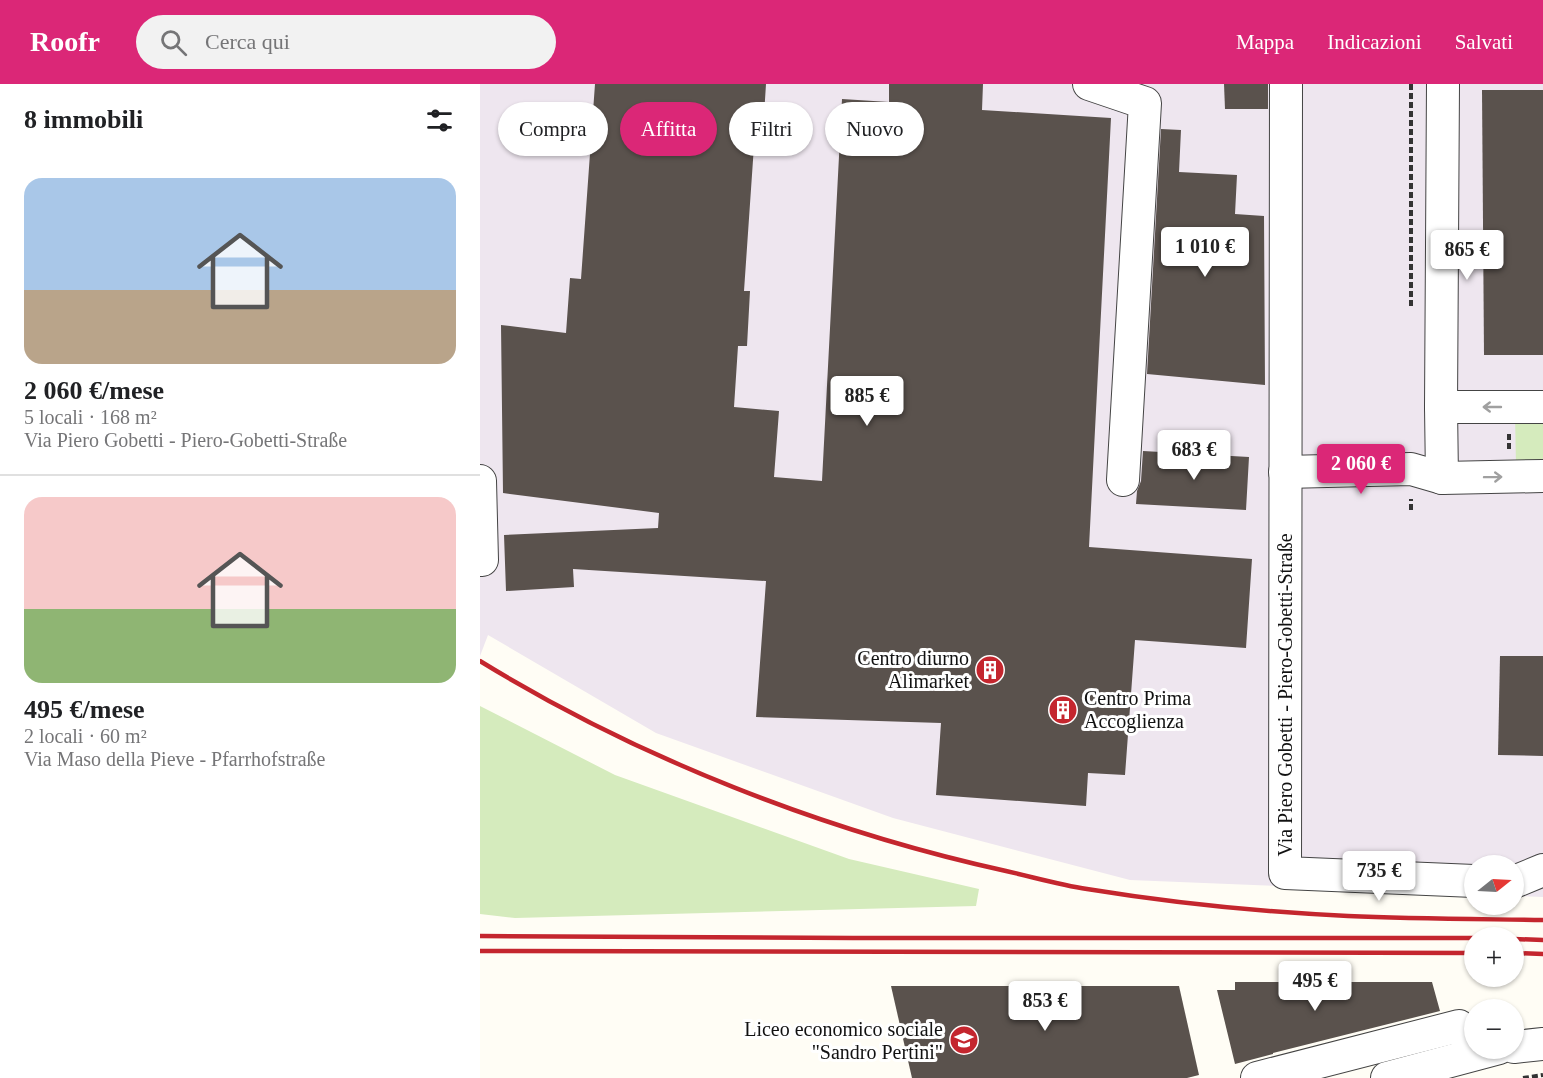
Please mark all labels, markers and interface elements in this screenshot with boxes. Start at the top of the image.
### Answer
search box [136,15,556,69]
text: Roofr [30,26,100,57]
icon: search [157,26,190,59]
text: Cerca qui [205,29,290,54]
text: Mappa [1236,30,1294,54]
text: Indicazioni [1327,30,1422,54]
text: Salvati [1455,30,1513,54]
chip: Compra [498,102,608,156]
chip: Affitta [620,102,717,156]
chip: Filtri [729,102,813,156]
chip: Nuovo [825,102,924,156]
icon: filters [423,104,456,137]
text: 8 immobili [24,105,143,134]
icon: home [186,217,294,325]
pin: 1 010 € [1150,227,1260,278]
pin: 865 € [1425,230,1509,281]
text: 1 010 € [1175,235,1235,257]
text: 865 € [1445,238,1490,260]
text: 2 060 €/mese [24,376,164,405]
pin: 885 € [825,376,909,427]
text: 885 € [845,384,890,406]
one-way arrow [1483,401,1503,413]
text: 5 locali · 168 m² [24,406,157,428]
text: Via Piero Gobetti - Piero-Gobetti-Straße [24,429,347,451]
pin: 683 € [1152,430,1236,481]
text: 683 € [1172,438,1217,460]
pin: 2 060 € [1306,444,1416,495]
text: 2 060 € [1331,452,1391,474]
one-way arrow [1482,471,1502,483]
street label: Via Piero Gobetti - Piero-Gobetti-Straße [1274,533,1296,857]
icon: home [186,536,294,644]
place label: Centro diurno Alimarket [857,647,969,692]
building icon: Centro diurno Alimarket [974,654,1006,686]
place label: Centro Prima Accoglienza [1084,687,1191,733]
building icon: Centro Prima Accoglienza [1047,694,1079,726]
text: 495 €/mese [24,695,145,724]
text: 2 locali · 60 m² [24,725,147,747]
text: Via Maso della Pieve - Pfarrhofstraße [24,748,325,770]
pin: 735 € [1337,851,1421,902]
north arrow [1464,855,1524,915]
map controls [1464,855,1524,1059]
text: 735 € [1357,859,1402,881]
button: + [1464,927,1524,987]
pin: 495 € [1273,961,1357,1012]
text: 495 € [1293,969,1338,991]
pin: 853 € [1003,981,1087,1032]
text: 853 € [1023,989,1068,1011]
button: − [1464,999,1524,1059]
place label: Liceo economico sociale "Sandro Pertini" [744,1018,943,1063]
school or university icon: Liceo economico sociale "Sandro Pertini" [948,1024,980,1056]

